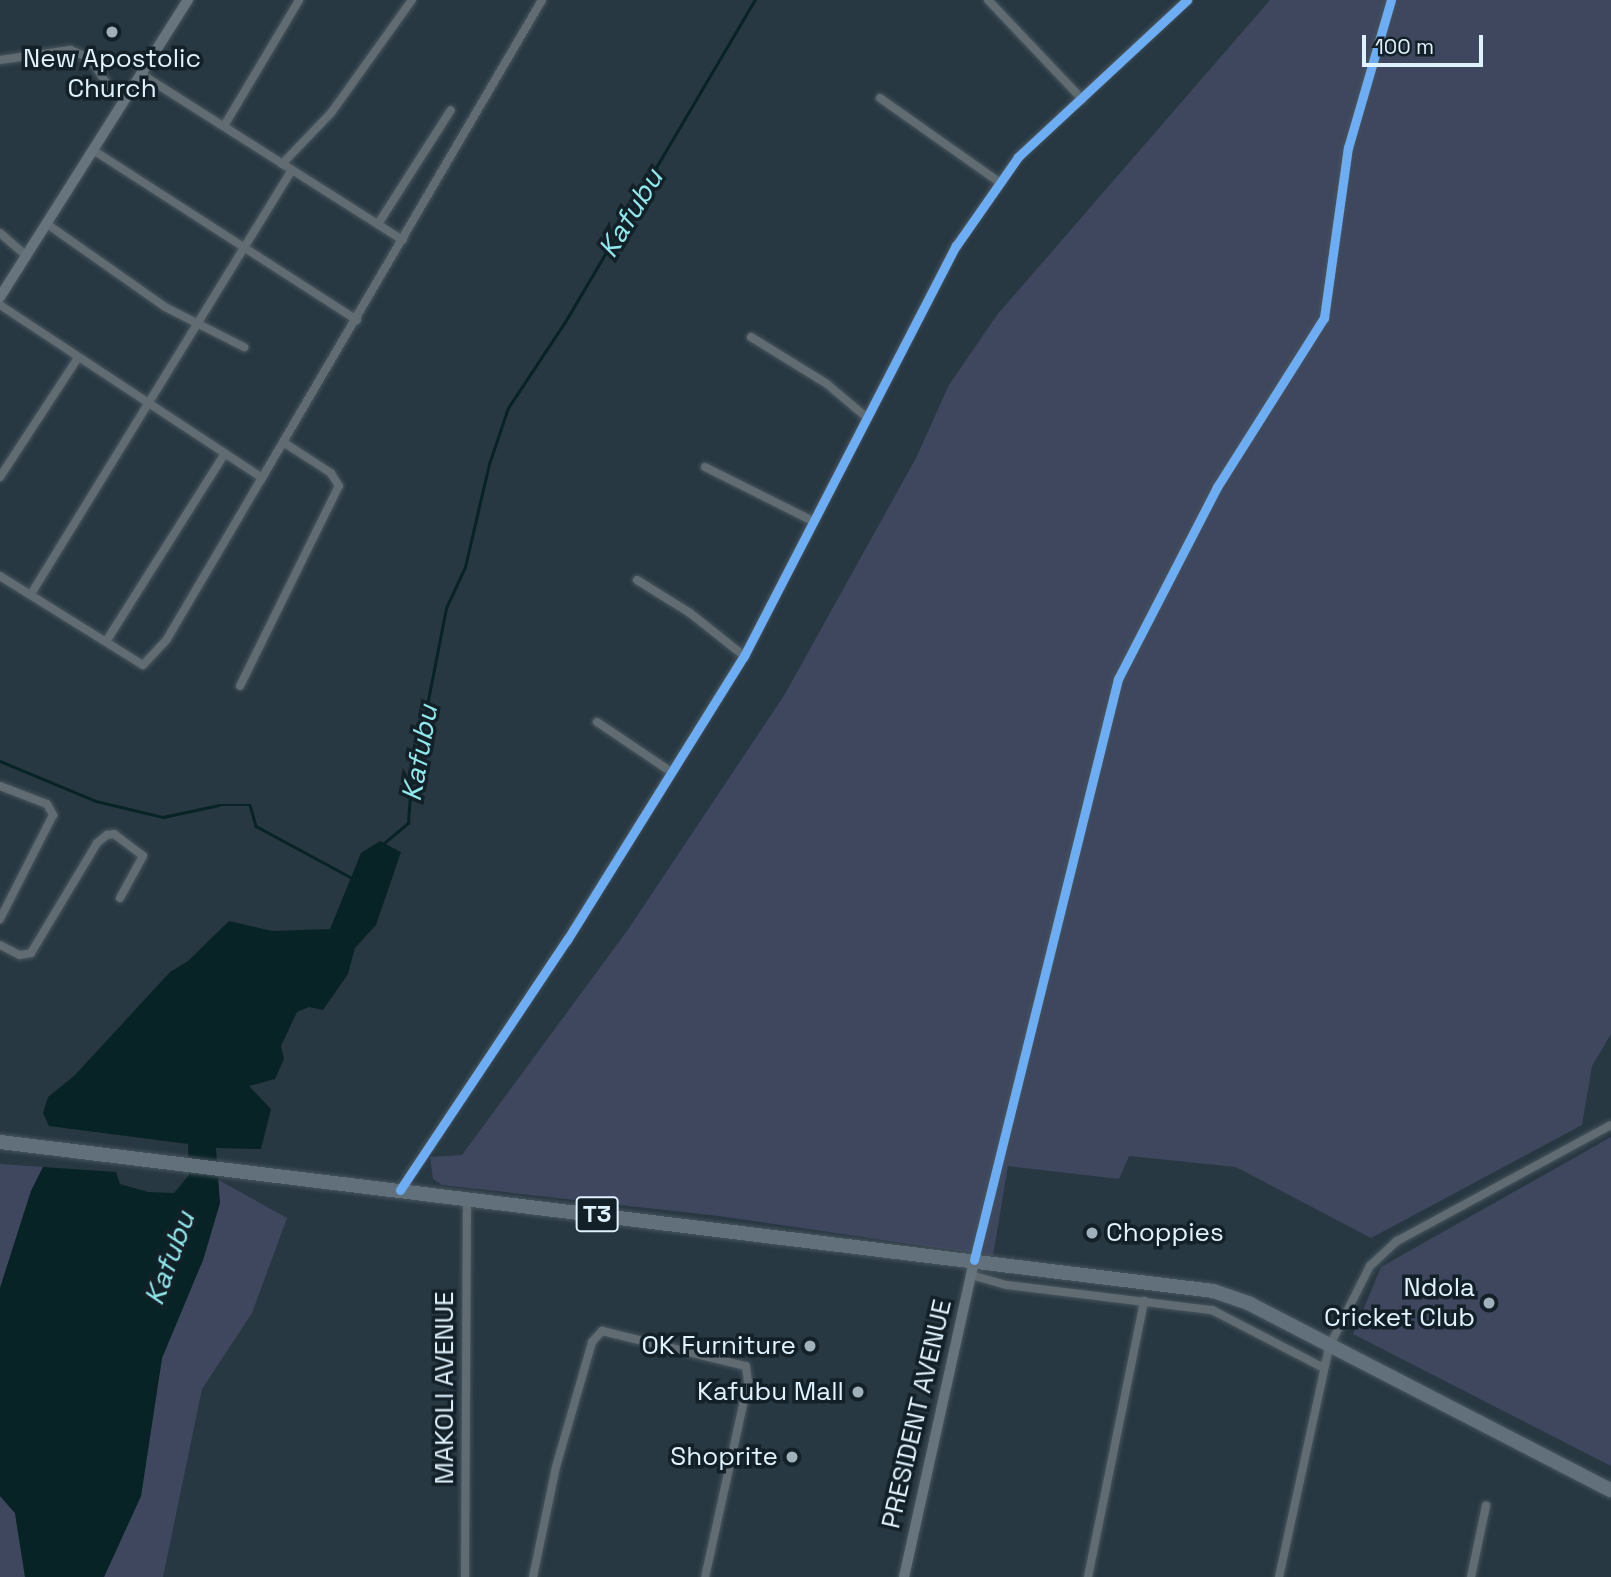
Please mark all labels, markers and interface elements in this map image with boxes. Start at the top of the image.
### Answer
scale bar [1366,21,1487,65]
marker: New Apostolic Church [104,24,120,40]
text: 100 m [1375,33,1434,60]
place label: New Apostolic Church [23,43,201,104]
water label: Kafubu [591,163,669,263]
water label: Kafubu [394,702,444,804]
road number: T3 [574,1194,620,1234]
water label: Kafubu [137,1207,201,1309]
place label: Choppies [1106,1217,1224,1249]
marker: Choppies [1084,1225,1100,1241]
place label: Ndola Cricket Club [1324,1272,1475,1334]
street label: MAKOLI AVENUE [429,1291,461,1485]
marker: Ndola Cricket Club [1481,1295,1497,1311]
street label: PRESIDENT AVENUE [875,1296,959,1532]
place label: OK Furniture [641,1330,796,1362]
marker: OK Furniture [802,1338,818,1354]
place label: Kafubu Mall [697,1376,844,1408]
marker: Kafubu Mall [850,1384,866,1400]
place label: Shoprite [670,1441,778,1473]
marker: Shoprite [784,1449,800,1465]

